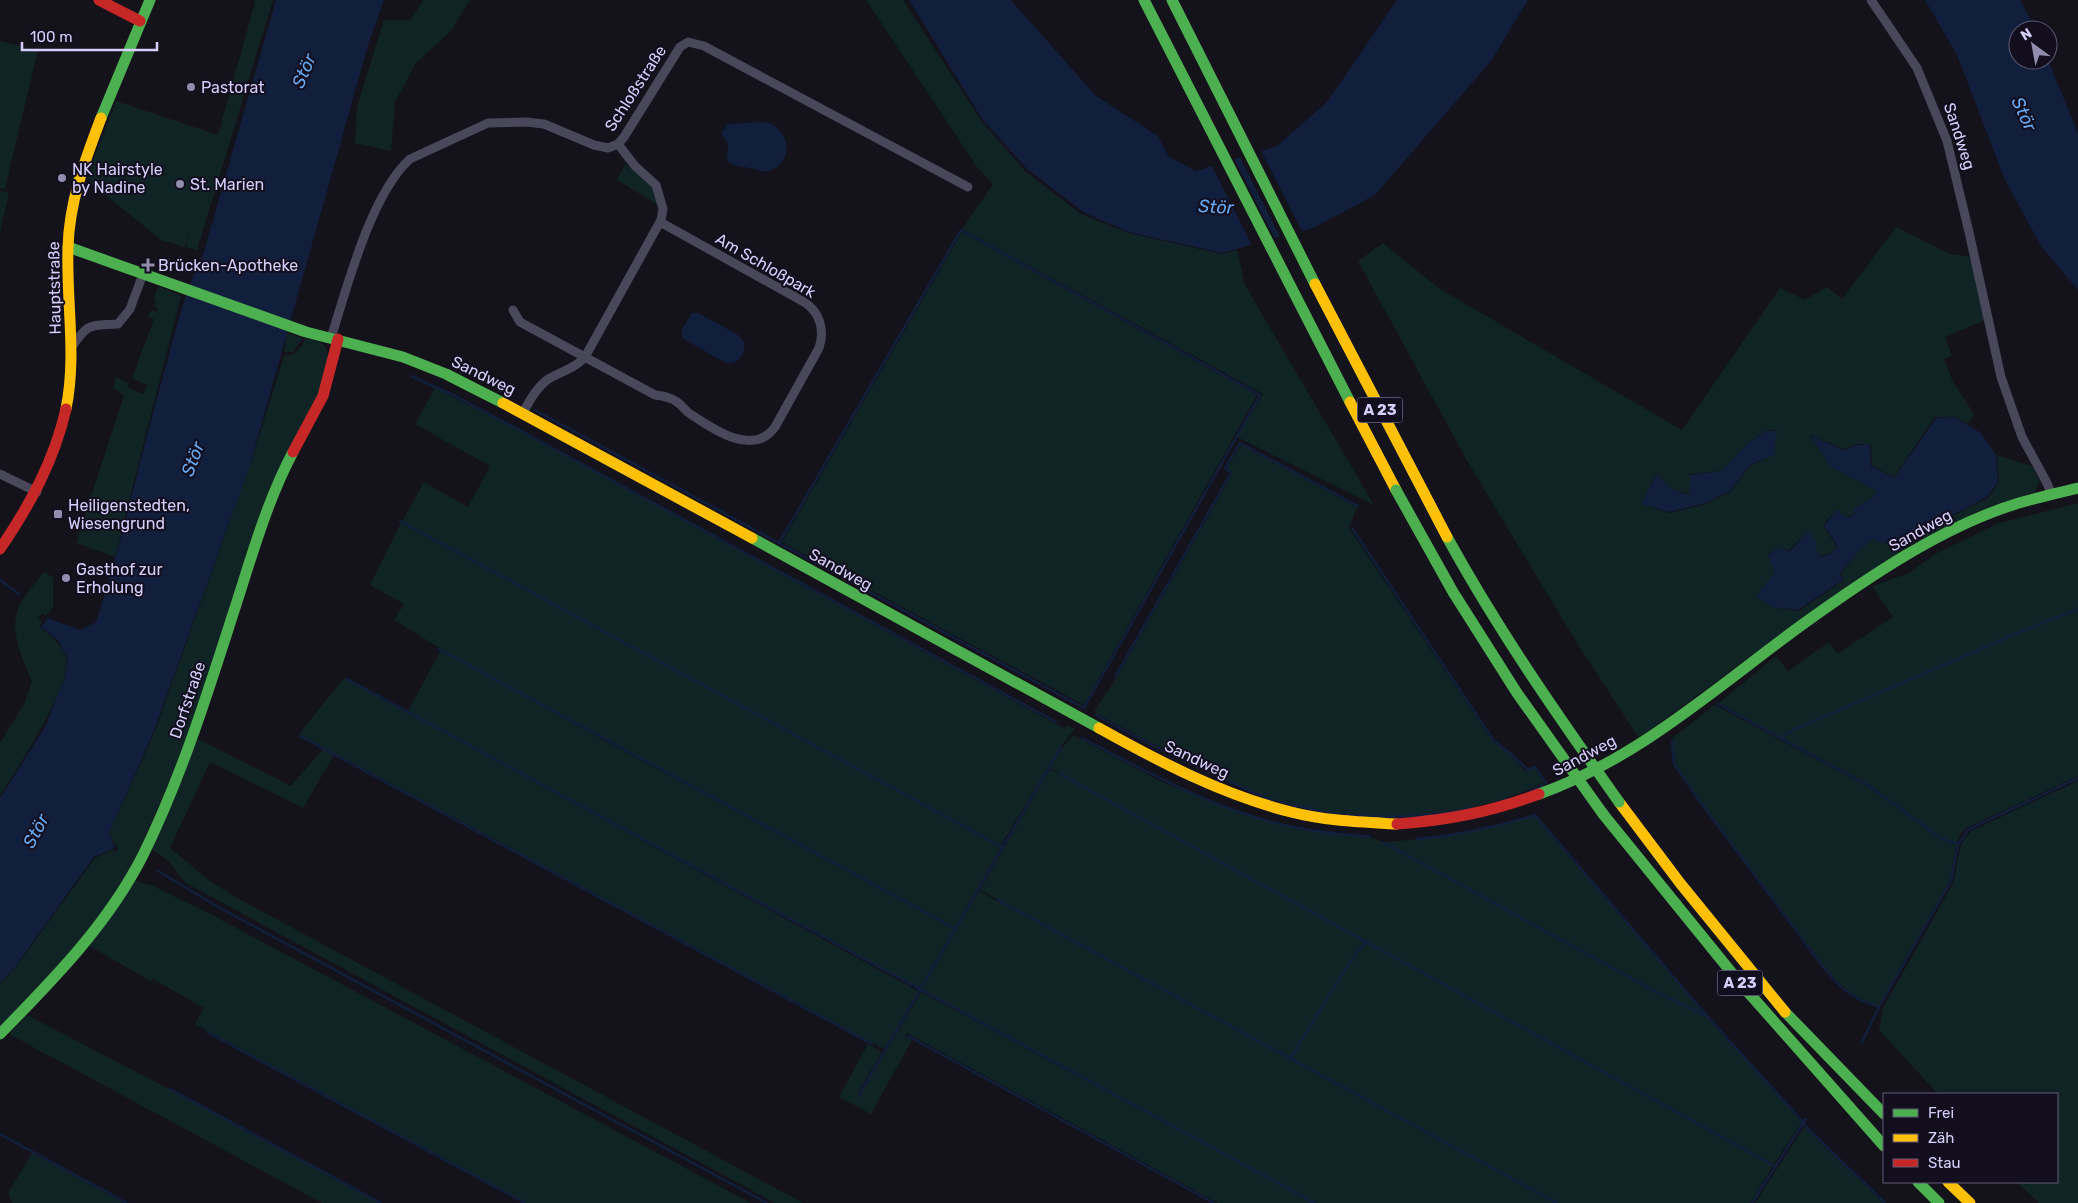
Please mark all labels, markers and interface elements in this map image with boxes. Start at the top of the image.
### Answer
scale bar [22,20,158,52]
north arrow [2008,20,2058,70]
text: N [2018,25,2035,44]
text: 100 m [30,28,72,46]
street label: Schloßstraße [601,42,670,135]
water label: Stör [287,49,321,92]
place label: Pastorat [201,78,265,97]
marker: Pastorat [185,81,197,93]
water label: Stör [2007,93,2042,136]
street label: Sandweg [1940,100,1979,172]
place label: NK Hairstyle by Nadine [72,160,163,197]
marker: NK Hairstyle by Nadine [56,172,68,184]
place label: St. Marien [190,175,264,194]
marker: St. Marien [174,178,186,190]
water label: Stör [1198,195,1235,219]
street label: Am Schloßpark [712,229,820,302]
street label: Hauptstraße [44,241,65,335]
place label: Brücken-Apotheke [158,256,298,275]
marker: Brücken-Apotheke [142,259,154,271]
street label: Sandweg [449,352,519,399]
road number: A 23 [1358,398,1402,422]
water label: Stör [177,438,210,479]
place label: Heiligenstedten, Wiesengrund [68,496,190,533]
street label: Sandweg [1885,505,1955,556]
marker: Heiligenstedten, Wiesengrund [52,508,64,520]
street label: Sandweg [806,544,876,595]
place label: Gasthof zur Erholung [76,560,163,597]
marker: Gasthof zur Erholung [60,572,72,584]
street label: Dorfstraße [165,659,209,741]
street label: Sandweg [1549,731,1619,780]
street label: Sandweg [1161,736,1232,783]
water label: Stör [18,809,55,852]
road number: A 23 [1718,970,1762,996]
legend [1883,1093,2058,1183]
text: Frei [1928,1104,1954,1122]
text: Zäh [1928,1129,1954,1147]
text: Stau [1928,1154,1961,1172]

